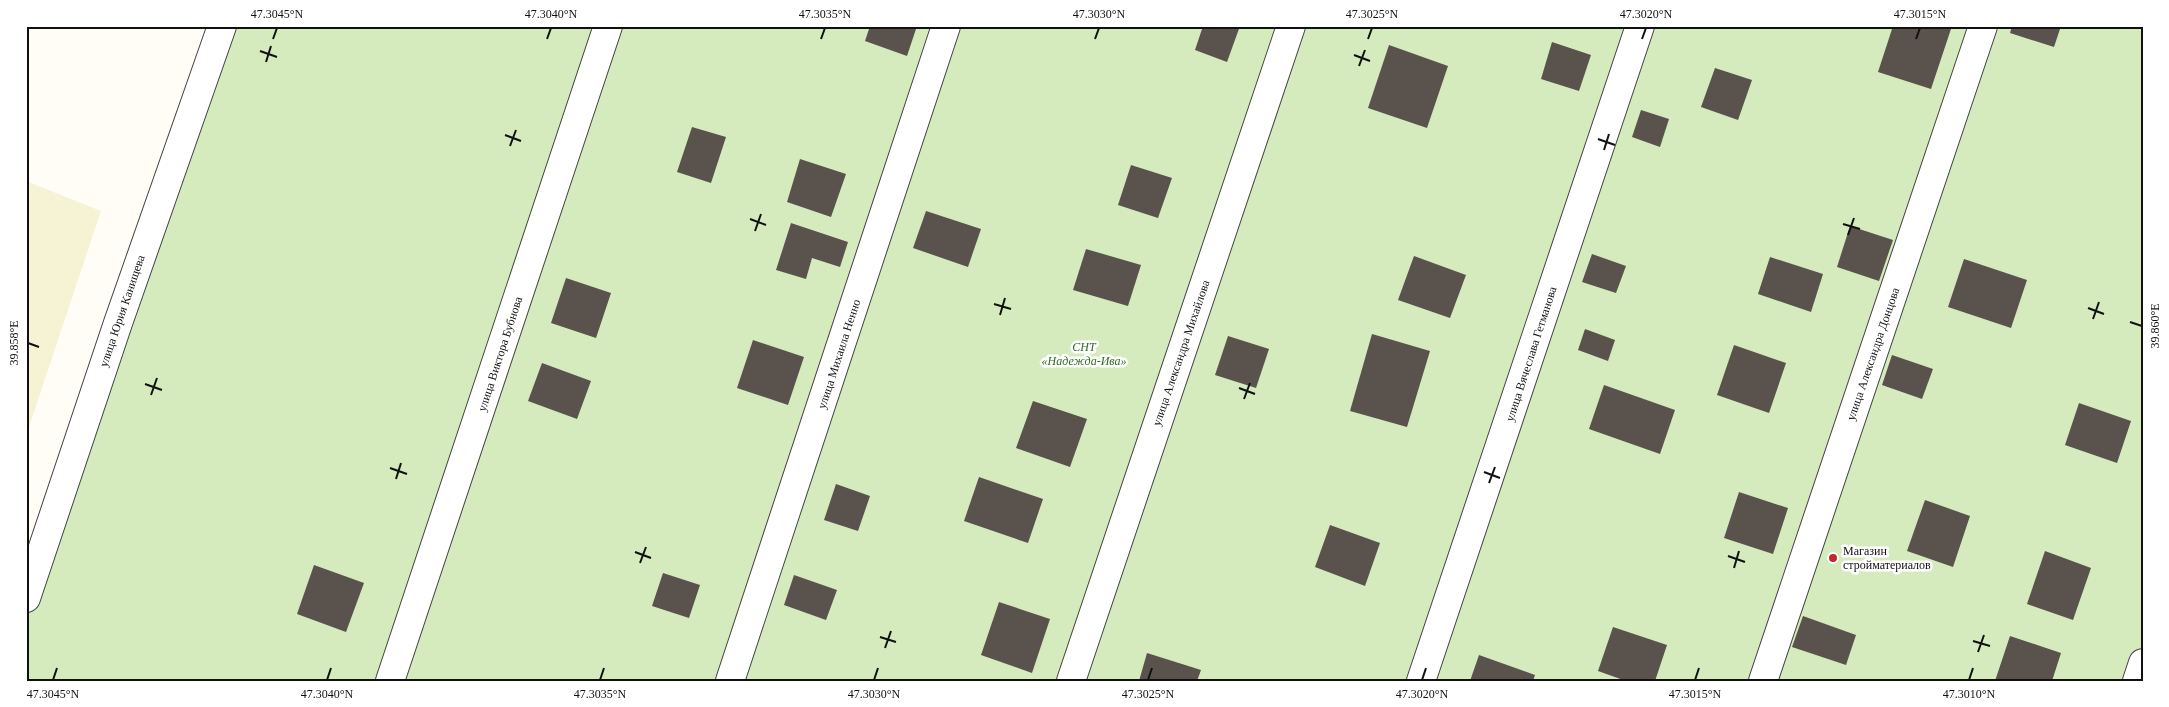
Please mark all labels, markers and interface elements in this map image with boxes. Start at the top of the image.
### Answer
text: 47.3045°N [251,7,304,21]
text: 47.3040°N [525,7,578,21]
text: 47.3035°N [799,7,852,21]
text: 47.3030°N [1073,7,1126,21]
text: 47.3025°N [1346,7,1399,21]
text: 47.3020°N [1620,7,1673,21]
text: 47.3015°N [1894,7,1947,21]
street label: улица Юрия Канищева [96,253,148,369]
street label: улица Александра Михайлова [1149,278,1213,428]
street label: улица Вячеслава Гетманова [1503,284,1560,423]
street label: улица Александра Донцова [1844,285,1903,422]
street label: улица Виктора Бубнова [475,294,525,413]
street label: улица Михаила Ненно [815,297,863,411]
text: 39.860°E [2148,303,2162,349]
text: 39.858°E [7,320,21,366]
park label: СНТ «Надежда-Ива» [1042,340,1126,368]
place label: Магазин стройматериалов [1843,544,1931,572]
marker: Магазин стройматериалов [1827,552,1839,564]
text: 47.3045°N [27,687,80,701]
text: 47.3040°N [301,687,354,701]
text: 47.3035°N [574,687,627,701]
text: 47.3030°N [848,687,901,701]
text: 47.3025°N [1122,687,1175,701]
text: 47.3020°N [1396,687,1449,701]
text: 47.3015°N [1669,687,1722,701]
text: 47.3010°N [1943,687,1996,701]

